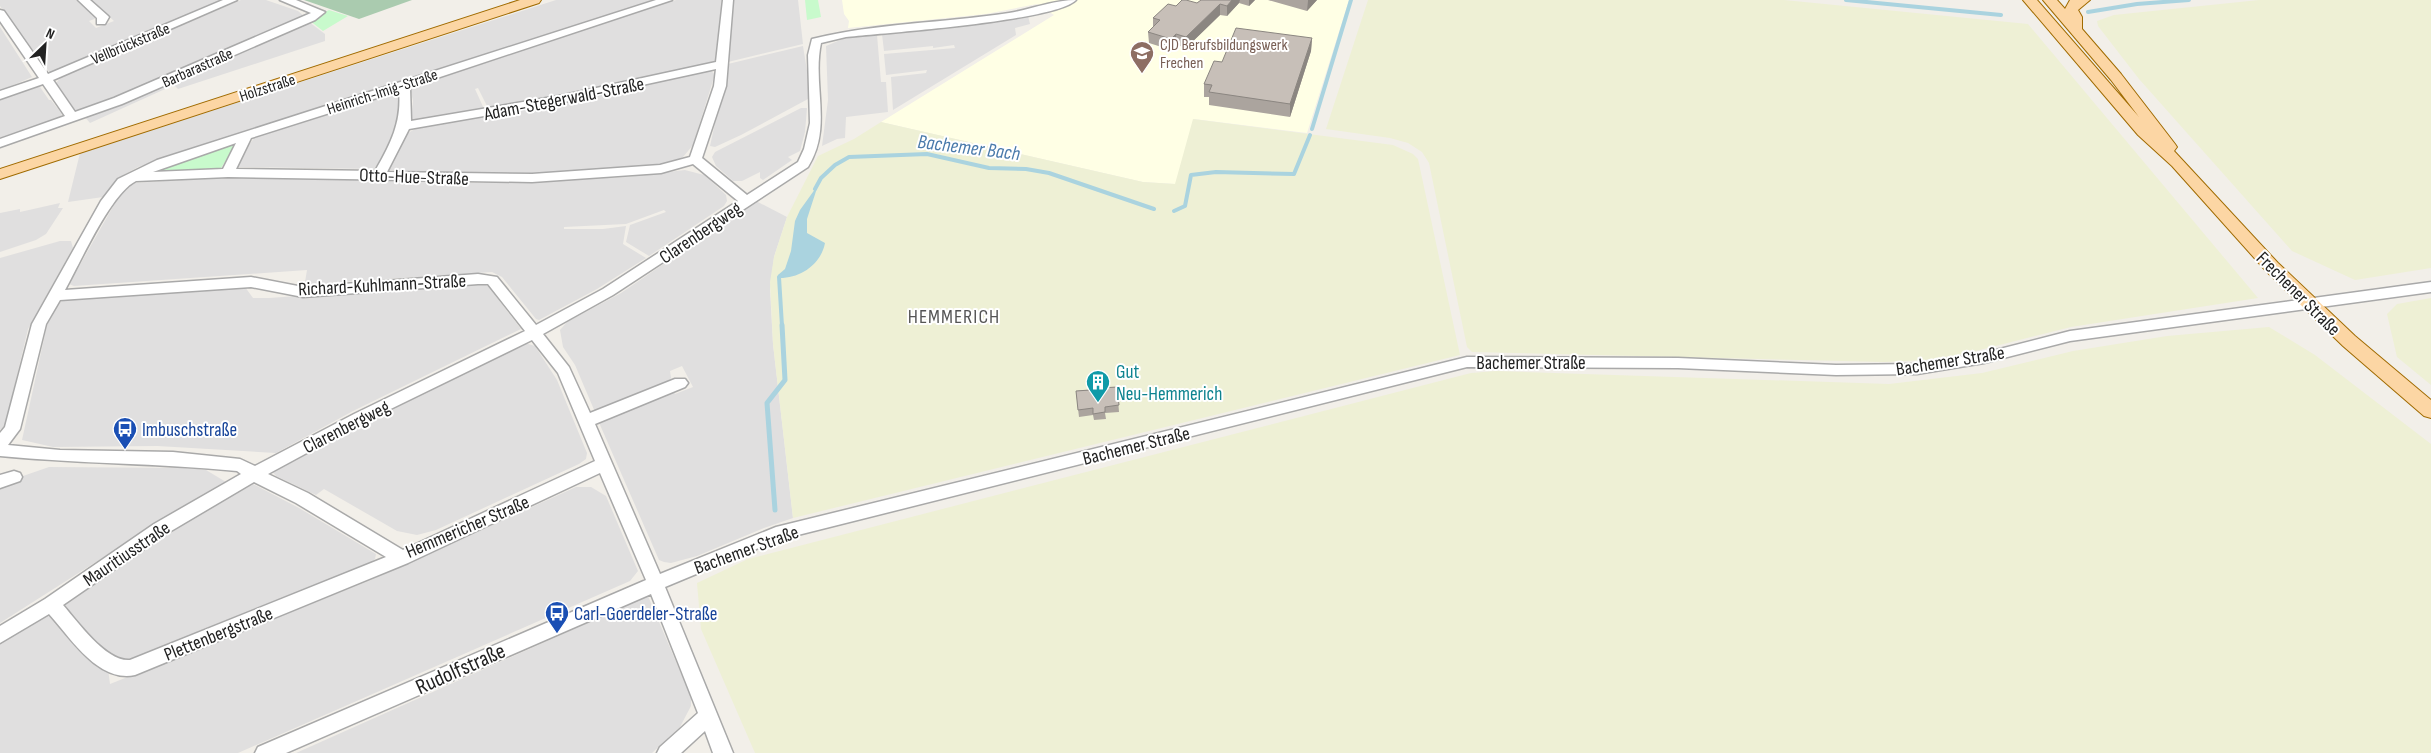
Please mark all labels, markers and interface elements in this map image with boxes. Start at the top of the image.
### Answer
street label: Vellbrückstraße [88,19,173,69]
north arrow [20,20,70,70]
text: N [43,24,57,43]
place label: CJD Berufsbildungswerk Frechen [1160,36,1288,73]
school or university icon: CJD Berufsbildungswerk Frechen [1129,40,1155,74]
street label: Barbarastraße [159,44,236,92]
street label: Heinrich-Imig-Straße [325,66,440,119]
street label: Holzstraße [237,70,298,106]
street label: Adam-Stegerwald-Straße [481,73,646,126]
water label: Bachemer Bach [916,130,1021,166]
street label: Otto-Hue-Straße [359,164,469,191]
street label: Clarenbergweg [655,197,747,269]
street label: Frechener Straße [2251,247,2345,341]
street label: Richard-Kuhlmann-Straße [298,270,467,301]
district label: HEMMERICH [908,305,1000,329]
street label: Bachemer Straße [1894,342,2006,381]
street label: Bachemer Straße [1476,352,1586,375]
place label: Gut Neu-Hemmerich [1116,361,1222,406]
building icon: Gut Neu-Hemmerich [1085,369,1111,403]
street label: Clarenbergweg [299,395,394,459]
bus stop icon: Imbuschstraße [112,416,138,450]
place label: Imbuschstraße [142,419,237,442]
street label: Bachemer Straße [1080,422,1192,471]
street label: Hemmericher Straße [402,491,533,564]
street label: Mauritiusstraße [79,517,175,592]
street label: Bachemer Straße [691,521,802,580]
bus stop icon: Carl-Goerdeler-Straße [544,600,570,634]
street label: Plettenbergstraße [161,602,276,667]
place label: Carl-Goerdeler-Straße [574,603,717,626]
street label: Rudolfstraße [412,638,510,701]

